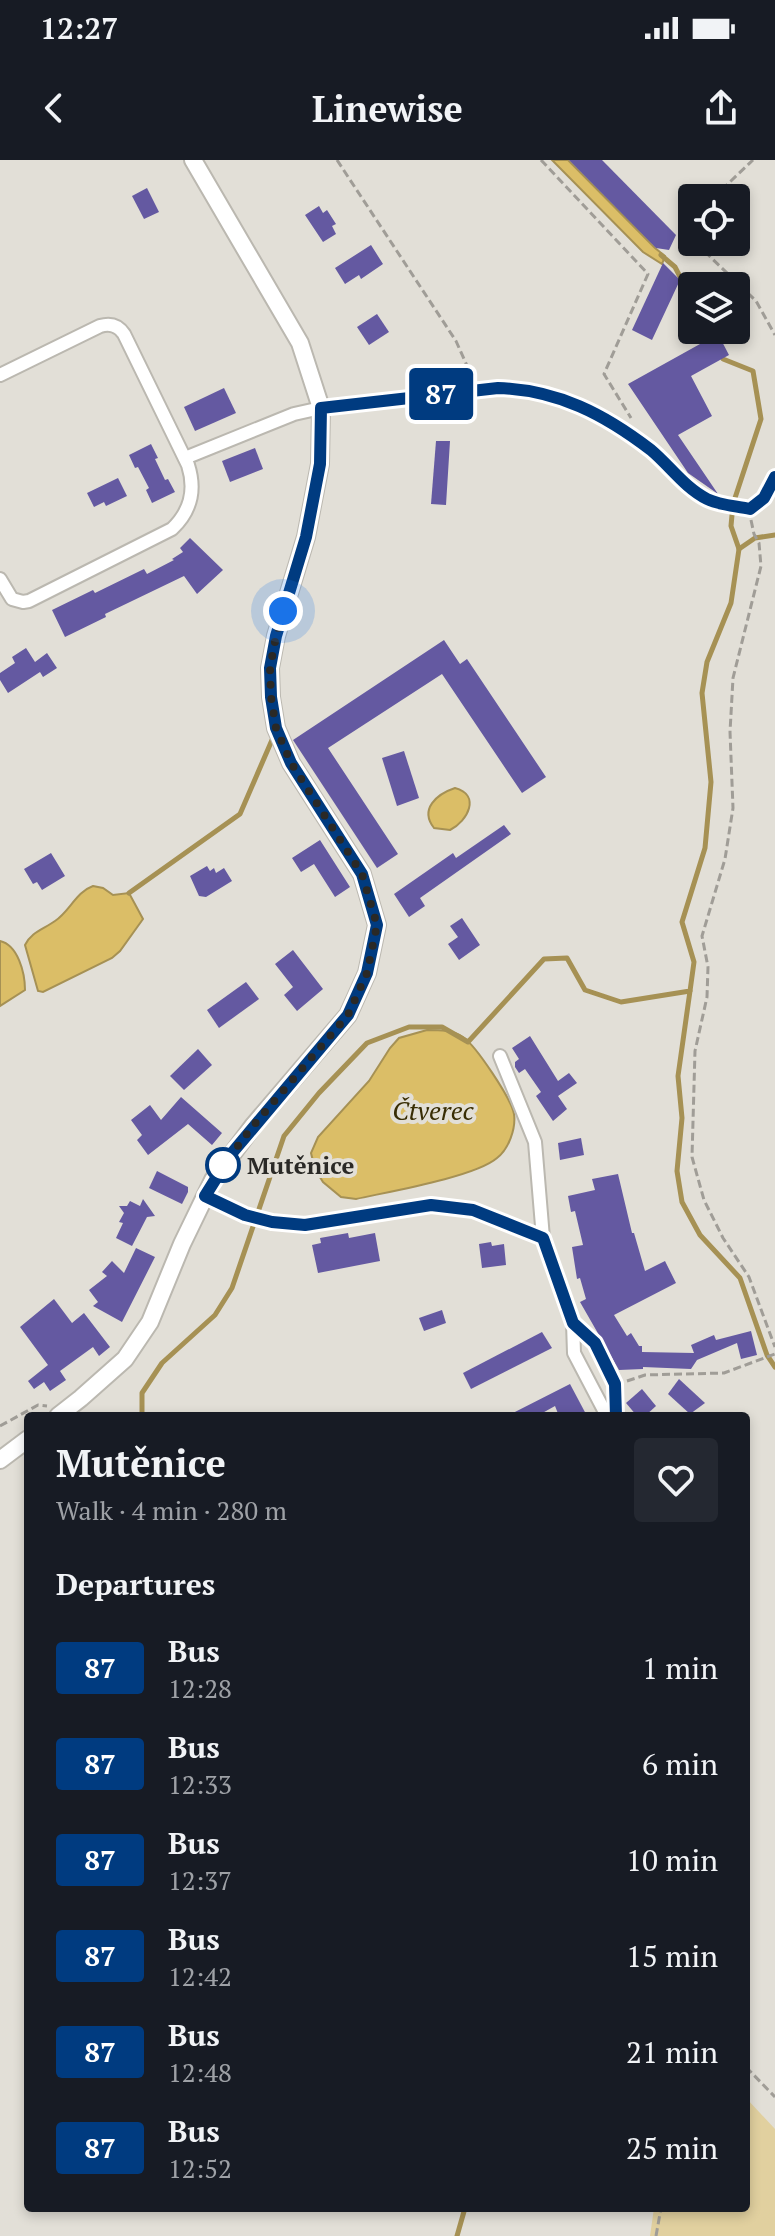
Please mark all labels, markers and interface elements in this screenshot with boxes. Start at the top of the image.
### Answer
text: 12:27 [40,8,118,48]
text: Linewise [312,85,463,132]
icon: back [32,86,76,130]
icon: share [699,86,743,130]
map controls [678,184,750,344]
button: locate [678,184,750,256]
button: layers [678,272,750,344]
line badge: 87 [405,368,477,420]
text: 87 [425,375,457,412]
your location [263,591,303,631]
water label: Čtverec [392,1093,475,1127]
marker: Mutěnice [206,1148,240,1182]
place label: Mutěnice [247,1149,354,1181]
text: Mutěnice [56,1438,226,1488]
button: heart [634,1438,718,1522]
text: Walk · 4 min · 280 m [56,1493,287,1527]
text: Departures [56,1564,215,1604]
text: Bus [168,1631,220,1671]
text: 1 min [642,1648,718,1688]
text: 87 [84,1649,116,1686]
text: 12:28 [168,1671,232,1705]
text: Bus [168,1727,220,1767]
text: 6 min [642,1744,718,1784]
text: 87 [84,1745,116,1782]
text: 12:33 [168,1767,232,1801]
text: Bus [168,1823,220,1863]
text: 10 min [626,1840,718,1880]
text: 87 [84,1841,116,1878]
text: 12:37 [168,1863,232,1897]
text: Bus [168,1919,220,1959]
text: 15 min [626,1936,718,1976]
text: 87 [84,1937,116,1974]
text: 12:42 [168,1959,232,1993]
text: Bus [168,2015,220,2055]
text: 21 min [626,2032,718,2072]
text: 87 [84,2033,116,2070]
text: 12:48 [168,2055,232,2089]
text: Bus [168,2111,220,2151]
text: 25 min [626,2128,718,2168]
text: 87 [84,2129,116,2166]
text: 12:52 [168,2151,232,2185]

